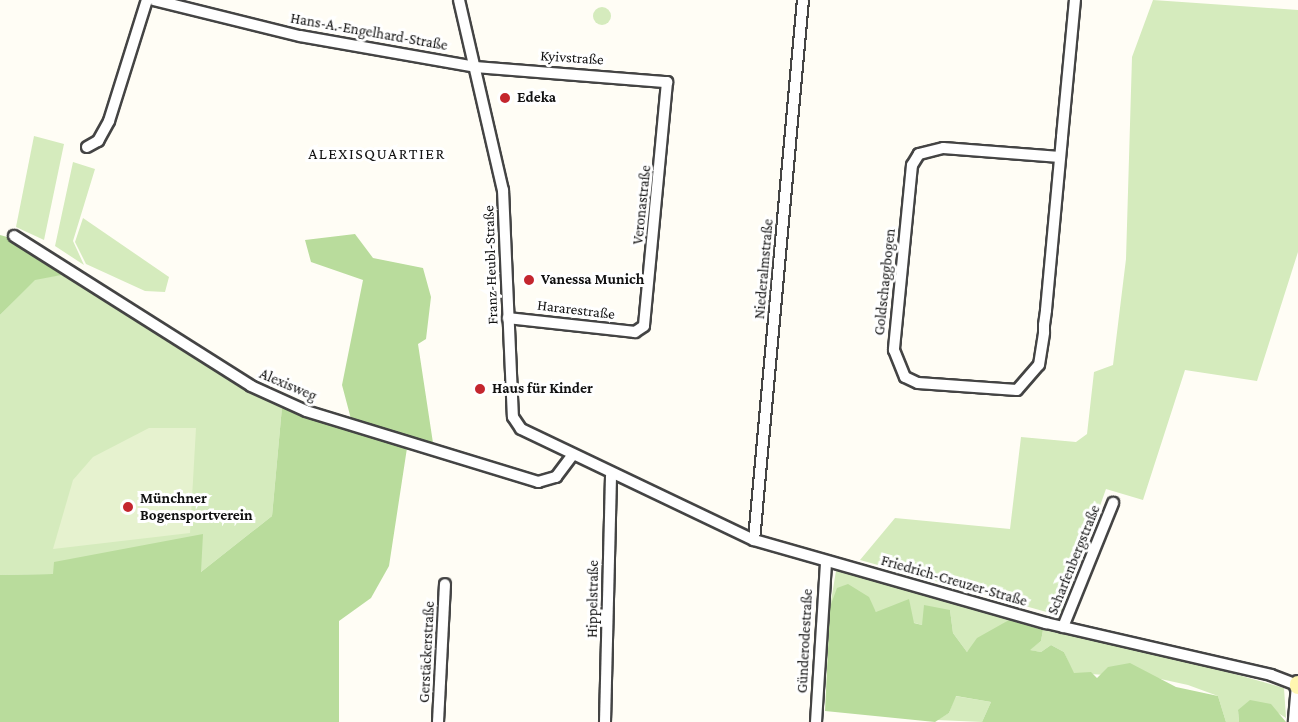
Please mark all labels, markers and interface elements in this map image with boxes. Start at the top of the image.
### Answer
street label: Hans-A.-Engelhard-Straße [289,9,449,55]
street label: Kyivstraße [540,47,604,69]
place label: Edeka [517,89,556,107]
marker: Edeka [498,91,512,105]
district label: ALEXISQUARTIER [308,144,446,164]
street label: Veronastraße [629,164,655,246]
street label: Franz-Heubl-Straße [480,205,502,325]
street label: Niederalmstraße [751,218,777,320]
street label: Goldschaggbogen [870,228,900,336]
place label: Vanessa Munich [541,271,644,289]
marker: Vanessa Munich [522,273,536,287]
street label: Hararestraße [536,296,616,324]
street label: Alexisweg [257,365,319,405]
place label: Haus für Kinder [492,380,593,398]
marker: Haus für Kinder [473,382,487,396]
place label: Münchner Bogensportverein [140,489,253,524]
marker: Münchner Bogensportverein [121,500,135,514]
street label: Scharfenbergstraße [1044,502,1104,618]
street label: Friedrich-Creuzer-Straße [879,552,1029,610]
street label: Hippelstraße [583,560,603,638]
street label: Günderodestraße [793,588,817,694]
street label: Gerstäckerstraße [415,601,439,703]

